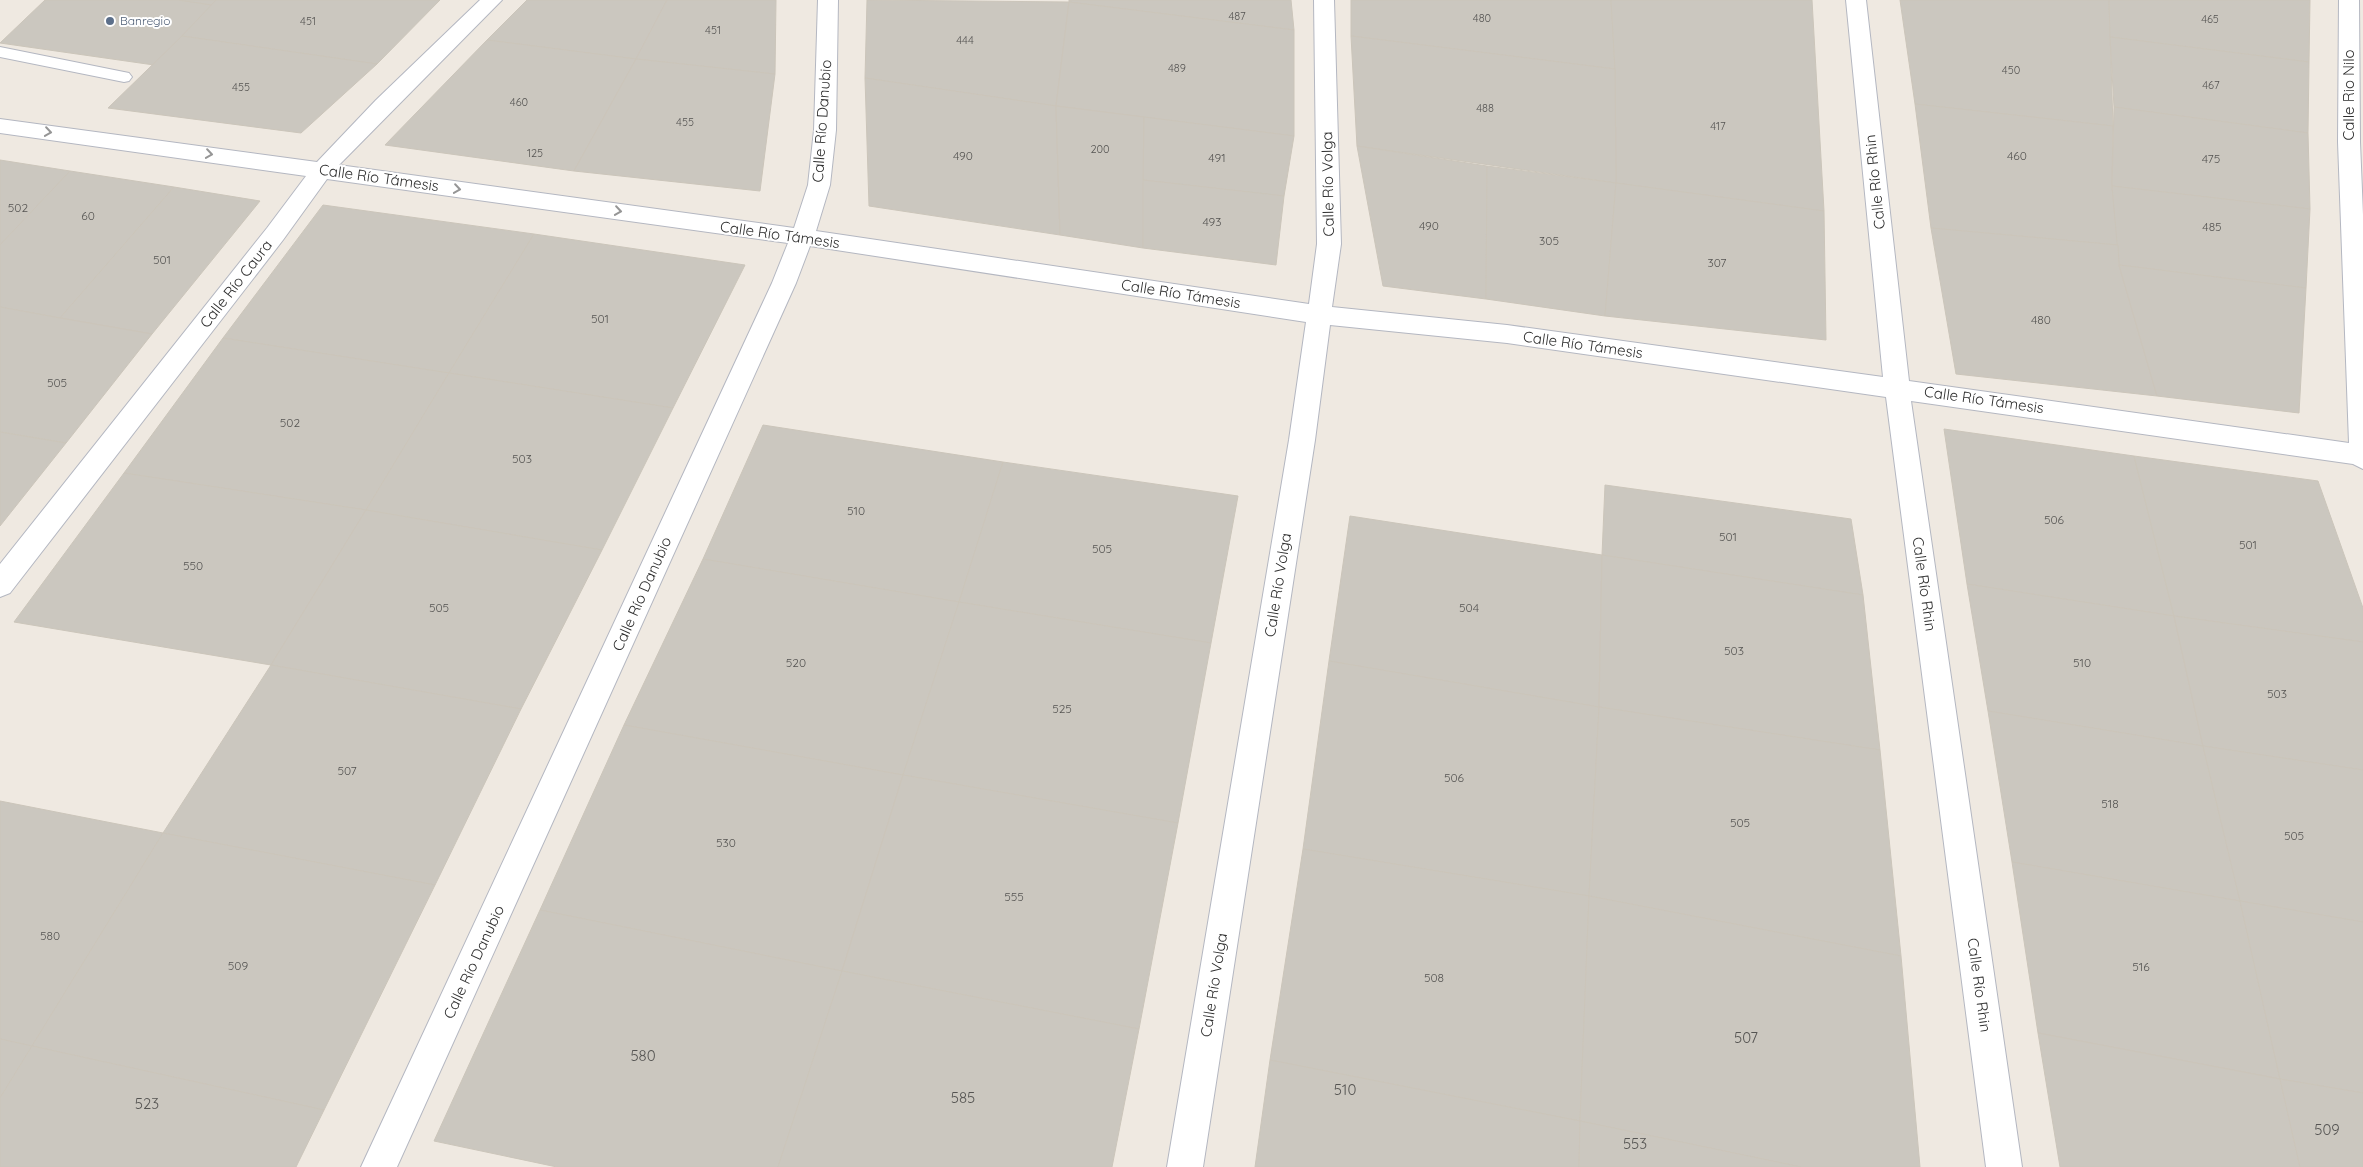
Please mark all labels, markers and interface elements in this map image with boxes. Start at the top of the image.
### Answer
house number: 487 [1228,9,1246,23]
house number: 480 [1473,11,1491,25]
house number: 465 [2201,12,2219,26]
place label: Banregio [120,13,170,28]
house number: 451 [300,14,316,28]
marker: Banregio [104,15,116,27]
house number: 451 [705,23,721,37]
house number: 444 [956,33,974,47]
street label: Calle Rio Nilo [2339,49,2358,141]
street label: Calle Río Danubio [808,59,835,183]
house number: 489 [1168,61,1186,75]
house number: 450 [2002,63,2020,77]
house number: 467 [2202,78,2220,92]
house number: 455 [232,80,250,94]
house number: 460 [510,95,528,109]
house number: 488 [1476,101,1494,115]
house number: 455 [676,115,694,129]
house number: 417 [1710,119,1726,133]
one-way arrow [44,127,53,137]
street label: Calle Río Volga [1317,131,1338,237]
street label: Calle Río Rhin [1860,134,1889,230]
house number: 200 [1090,142,1110,156]
house number: 125 [527,146,543,160]
house number: 490 [953,148,973,163]
house number: 460 [2007,148,2027,163]
one-way arrow [205,149,214,159]
house number: 491 [1208,150,1226,165]
house number: 475 [2202,151,2220,166]
street label: Calle Río Támesis [318,160,440,195]
one-way arrow [453,183,461,194]
house number: 502 [8,200,29,215]
one-way arrow [614,206,622,216]
house number: 60 [81,208,95,223]
house number: 493 [1202,214,1222,229]
street label: Calle Río Támesis [719,217,841,252]
house number: 490 [1419,218,1439,233]
house number: 485 [2202,219,2222,234]
house number: 305 [1539,233,1559,248]
street label: Calle Río Caura [195,236,276,332]
house number: 501 [153,252,171,267]
house number: 307 [1708,255,1726,270]
street label: Calle Río Támesis [1120,275,1242,312]
house number: 501 [591,311,609,326]
house number: 480 [2031,312,2051,327]
street label: Calle Río Támesis [1522,327,1644,362]
house number: 505 [47,375,67,390]
street label: Calle Río Támesis [1923,382,2045,417]
house number: 502 [280,415,301,430]
house number: 503 [512,451,532,466]
house number: 510 [847,503,865,518]
house number: 506 [2044,512,2065,527]
house number: 501 [1719,529,1737,544]
street label: Calle Río Volga [1260,532,1295,638]
street label: Calle Río Danubio [608,534,675,654]
street label: Calle Río Rhin [1908,536,1941,632]
house number: 501 [2239,537,2257,552]
house number: 505 [1092,541,1112,556]
house number: 550 [183,558,203,573]
house number: 505 [429,600,449,615]
house number: 504 [1459,600,1479,615]
house number: 503 [1724,643,1744,658]
house number: 520 [786,655,806,670]
house number: 510 [2073,655,2091,670]
house number: 503 [2267,686,2287,701]
house number: 525 [1052,701,1072,716]
house number: 507 [337,763,357,778]
house number: 506 [1444,770,1465,785]
house number: 518 [2101,796,2119,811]
house number: 505 [1730,815,1750,830]
house number: 505 [2284,828,2304,843]
house number: 530 [716,835,736,850]
house number: 555 [1004,889,1024,904]
street label: Calle Río Danubio [439,902,508,1022]
house number: 580 [40,928,60,943]
street label: Calle Río Volga [1196,932,1231,1038]
street label: Calle Río Rhin [1963,937,1996,1033]
house number: 509 [228,958,248,973]
house number: 516 [2132,959,2150,974]
house number: 508 [1424,970,1444,985]
house number: 507 [1734,1028,1758,1047]
house number: 580 [630,1046,656,1065]
house number: 510 [1334,1080,1356,1099]
house number: 585 [951,1088,975,1107]
house number: 523 [135,1094,159,1113]
house number: 509 [2314,1120,2340,1139]
house number: 553 [1623,1134,1647,1153]

